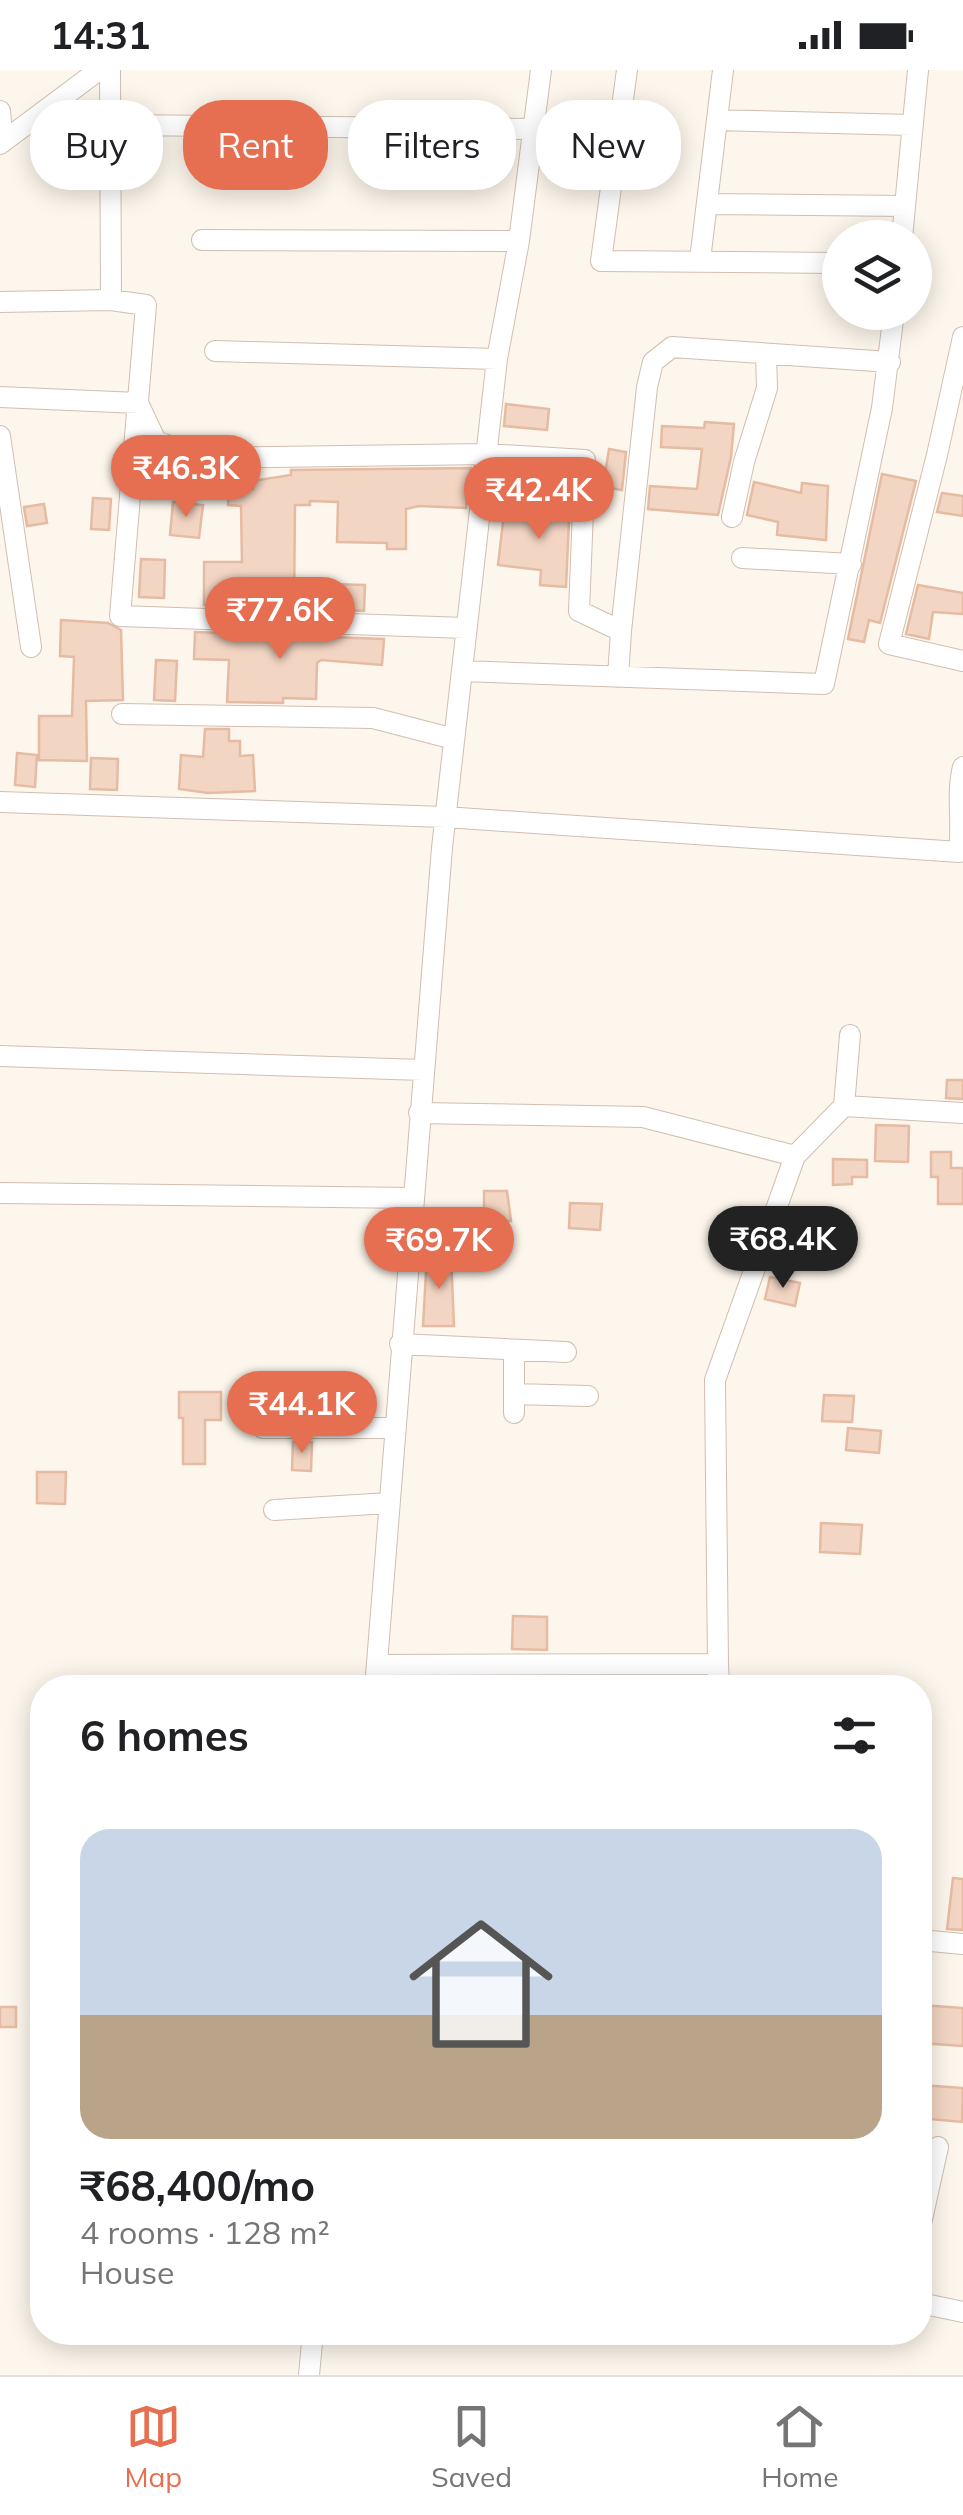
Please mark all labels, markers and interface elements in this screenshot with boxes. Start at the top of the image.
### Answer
text: 14:31 [50,11,151,59]
chip: Buy [30,100,163,190]
chip: Rent [183,100,328,190]
chip: Filters [348,100,516,190]
chip: New [536,100,681,190]
map controls [822,220,932,330]
button: layers [822,220,932,330]
pin: ₹46.3K [105,435,267,520]
text: ₹46.3K [133,447,239,487]
pin: ₹42.4K [458,457,620,542]
text: ₹42.4K [486,469,592,509]
pin: ₹77.6K [199,577,361,662]
text: ₹77.6K [227,589,333,629]
pin: ₹68.4K [702,1206,864,1291]
pin: ₹69.7K [358,1207,520,1292]
text: ₹68.4K [730,1218,836,1258]
text: ₹69.7K [386,1219,492,1259]
pin: ₹44.1K [221,1371,383,1456]
text: ₹44.1K [249,1383,355,1423]
icon: filters [827,1708,882,1763]
text: 6 homes [80,1709,249,1762]
icon: home [391,1894,571,2074]
text: ₹68,400/mo [80,2159,315,2212]
text: 4 rooms · 128 m² [80,2212,330,2252]
text: House [80,2252,175,2292]
tab: Map [125,2399,182,2494]
tab: Saved [431,2399,512,2494]
tab: Home [761,2399,838,2494]

